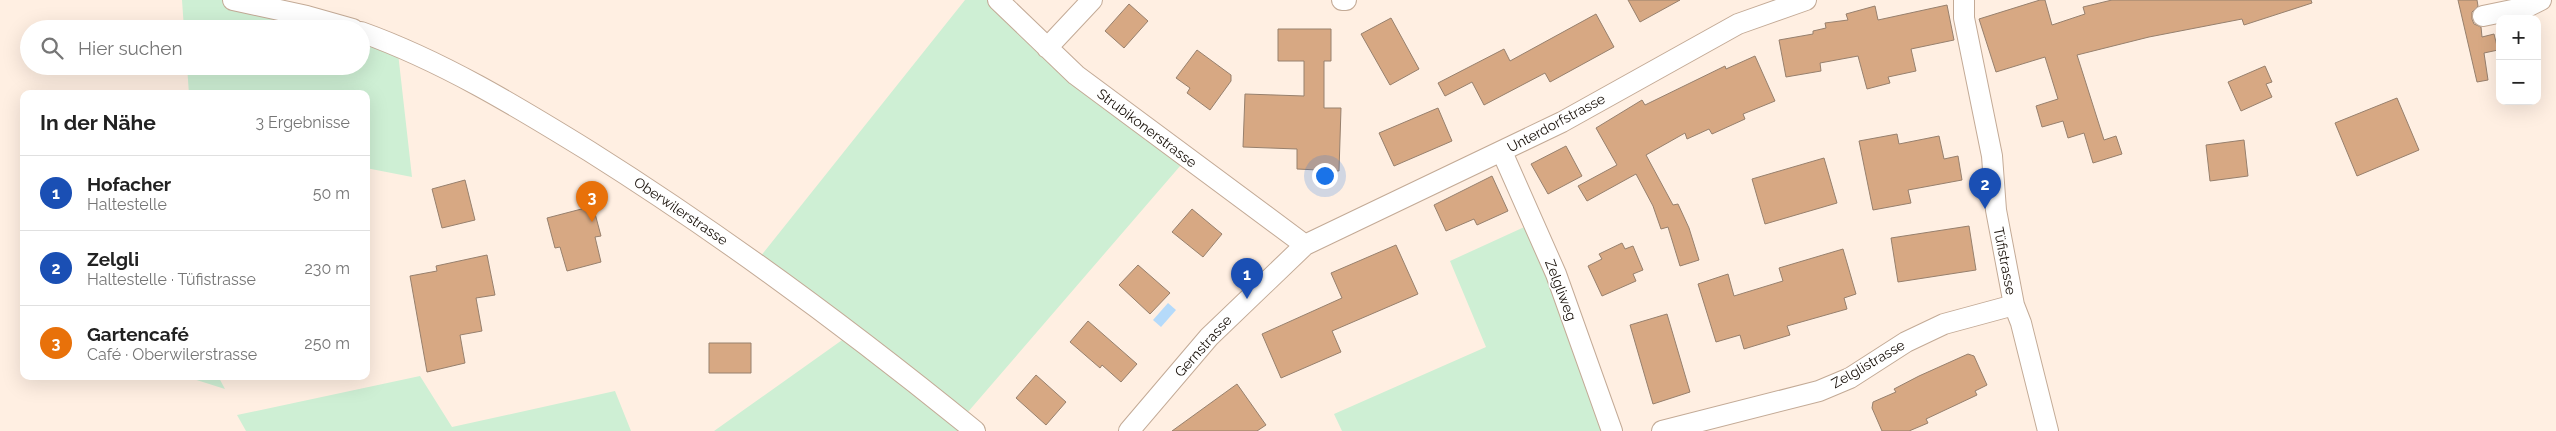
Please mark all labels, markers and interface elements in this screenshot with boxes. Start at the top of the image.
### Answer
map controls [2496,15,2541,105]
button: + [2496,15,2541,60]
search box [20,20,370,75]
icon: search [38,34,66,62]
text: Hier suchen [78,37,183,59]
button: − [2496,60,2541,105]
street label: Strubikonerstrasse [1094,85,1200,171]
street label: Unterdorfstrasse [1504,90,1608,156]
text: In der Nähe [40,110,156,135]
text: 3 Ergebnisse [256,113,350,132]
your location [1312,163,1338,189]
pin: 2 [1969,168,2001,209]
text: Hofacher [87,173,171,195]
street label: Oberwilerstrasse [631,174,731,248]
pin: 3 [576,181,608,222]
text: 1 [52,184,60,203]
text: 50 m [313,184,350,203]
text: Haltestelle [87,195,167,214]
street label: Tüfistrasse [1991,226,2019,296]
text: Zelgli [87,248,139,270]
street label: Zelgliweg [1542,257,1580,323]
pin: 1 [1231,258,1263,299]
text: 2 [51,259,61,278]
text: 230 m [305,259,350,278]
text: Haltestelle · Tüfistrasse [87,270,256,289]
street label: Gernstrasse [1171,312,1235,380]
text: Gartencafé [87,323,189,345]
text: 3 [52,334,60,353]
text: 250 m [304,334,350,353]
street label: Zelglistrasse [1829,337,1907,391]
text: Café · Oberwilerstrasse [87,345,257,364]

